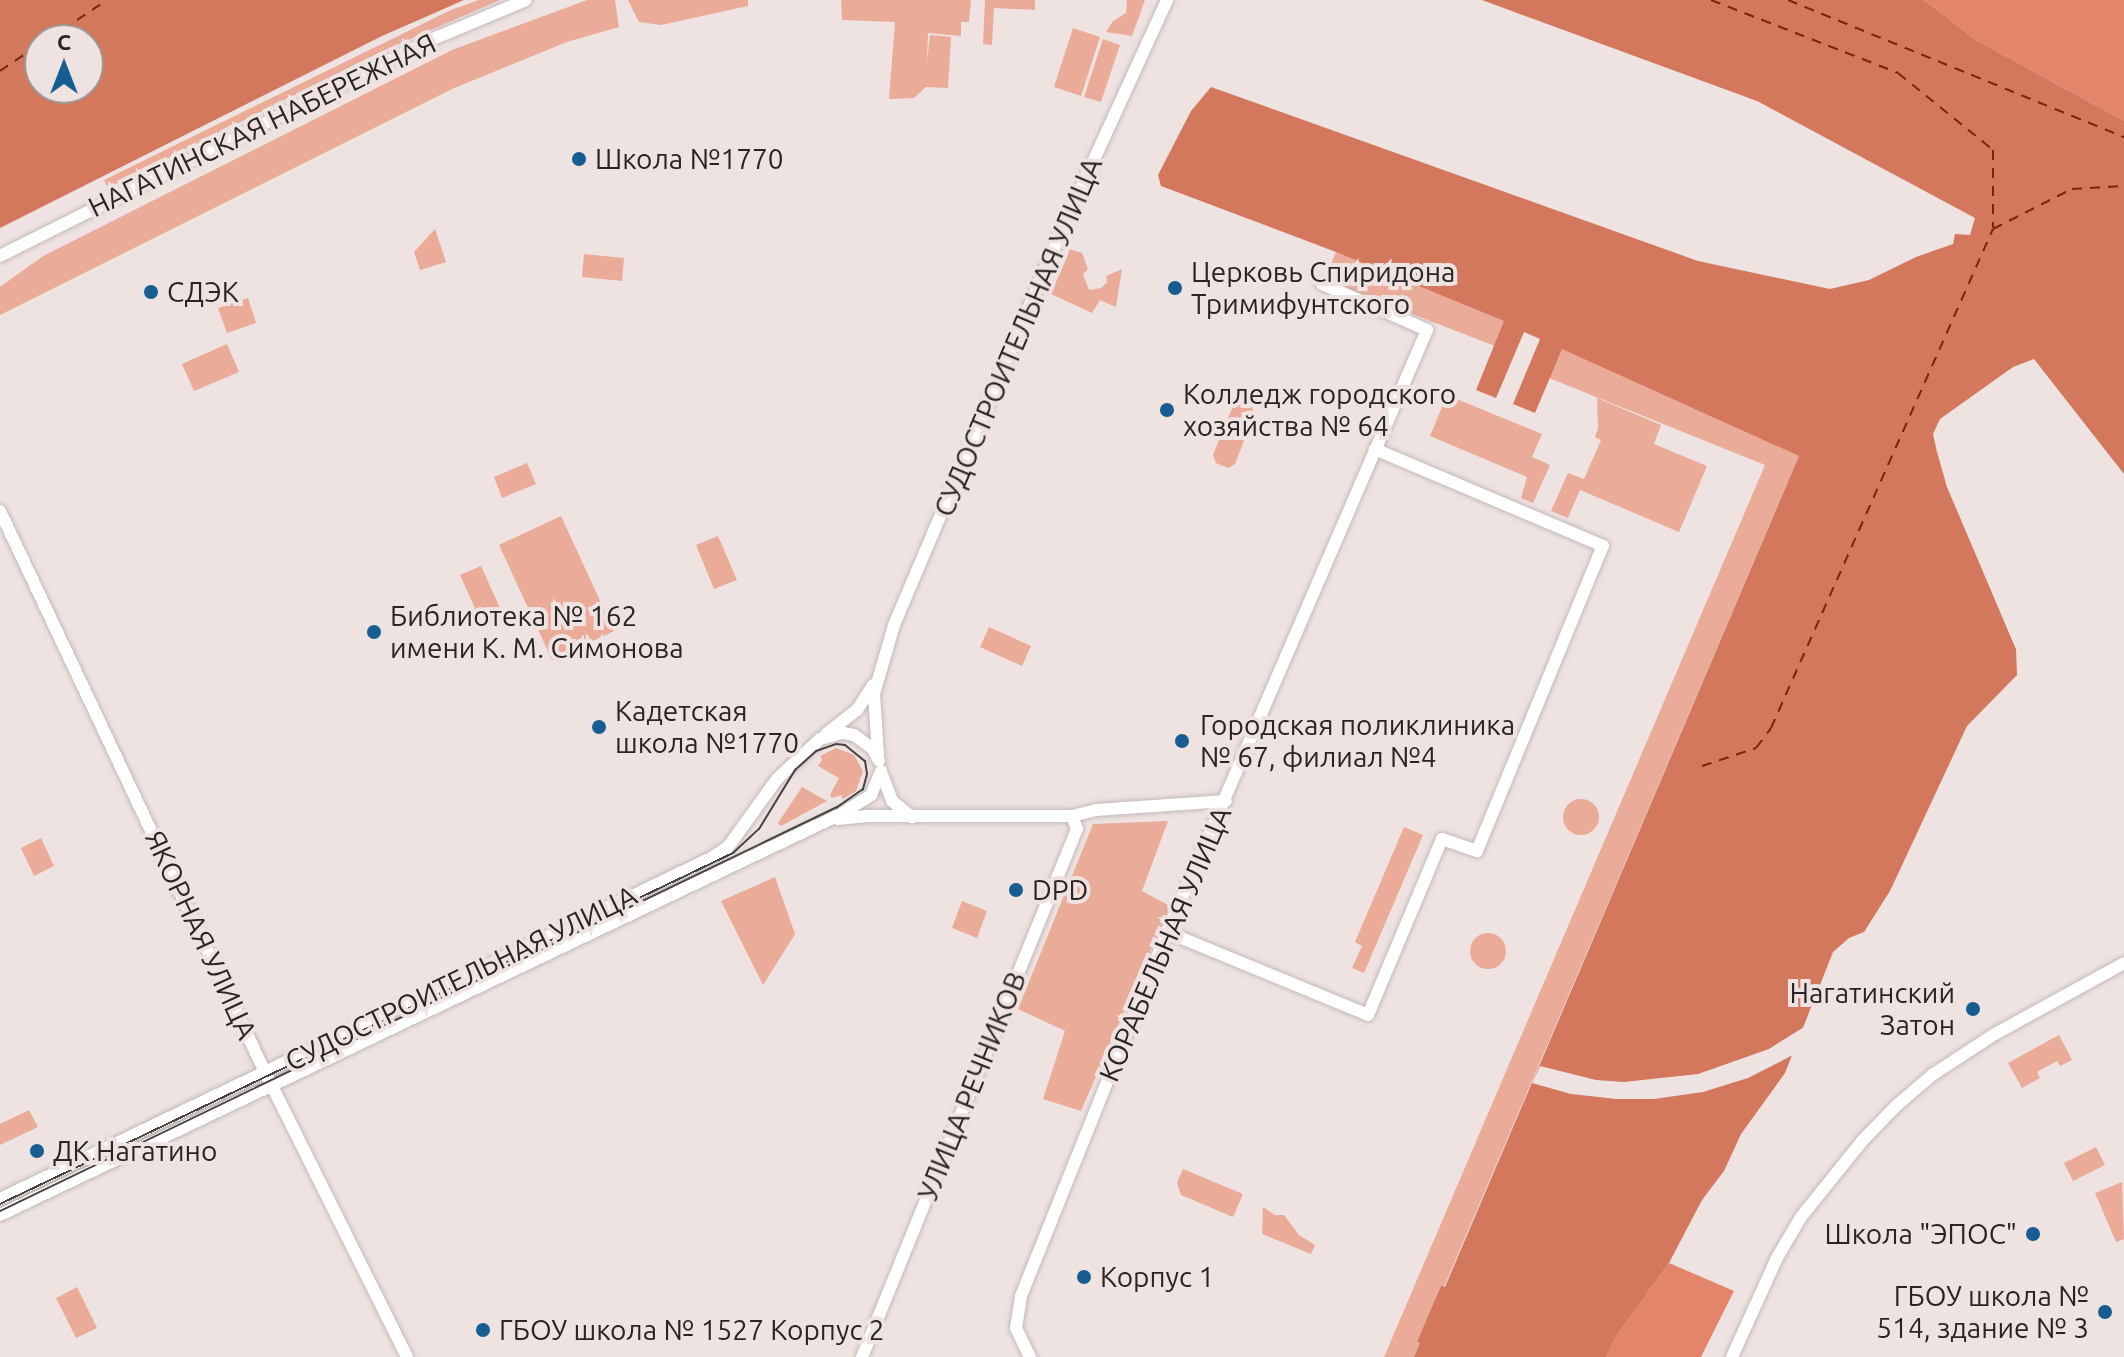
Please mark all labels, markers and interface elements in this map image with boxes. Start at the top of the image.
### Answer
north arrow [24,24,104,104]
street label: НАГАТИНСКАЯ НАБЕРЕЖНАЯ [83,26,441,224]
text: С [57,29,71,54]
place label: Школа №1770 [595,142,784,176]
marker: Школа №1770 [570,150,588,168]
street label: СУДОСТРОИТЕЛЬНАЯ УЛИЦА [927,152,1109,522]
place label: Церковь Спиридона Тримифунтского [1191,255,1455,321]
place label: СДЭК [167,275,239,309]
marker: Церковь Спиридона Тримифунтского [1166,279,1184,297]
marker: СДЭК [142,283,160,301]
place label: Колледж городского хозяйства № 64 [1183,377,1456,443]
marker: Колледж городского хозяйства № 64 [1158,401,1176,419]
place label: Библиотека № 162 имени К. М. Симонова [390,599,684,665]
marker: Библиотека № 162 имени К. М. Симонова [365,623,383,641]
place label: Кадетская школа №1770 [615,694,799,760]
place label: Городская поликлиника № 67, филиал №4 [1200,708,1515,774]
marker: Кадетская школа №1770 [590,718,608,736]
marker: Городская поликлиника № 67, филиал №4 [1171,730,1193,752]
street label: КОРАБЕЛЬНАЯ УЛИЦА [1092,801,1238,1087]
street label: ЯКОРНАЯ УЛИЦА [138,825,264,1045]
place label: DPD [1032,873,1088,907]
street label: СУДОСТРОИТЕЛЬНАЯ УЛИЦА [280,878,642,1078]
marker: DPD [1007,881,1025,899]
street label: УЛИЦА РЕЧНИКОВ [911,967,1033,1205]
place label: Нагатинский Затон [1789,976,1955,1042]
marker: Нагатинский Затон [1962,998,1984,1020]
place label: ДК Нагатино [53,1134,217,1168]
marker: ДК Нагатино [28,1142,46,1160]
place label: Школа "ЭПОС" [1825,1217,2017,1251]
marker: Школа "ЭПОС" [2024,1225,2042,1243]
place label: Корпус 1 [1100,1260,1214,1294]
marker: Корпус 1 [1075,1268,1093,1286]
place label: ГБОУ школа № 514, здание № 3 [1876,1279,2089,1345]
marker: ГБОУ школа № 514, здание № 3 [2096,1303,2114,1321]
place label: ГБОУ школа № 1527 Корпус 2 [499,1313,885,1347]
marker: ГБОУ школа № 1527 Корпус 2 [474,1321,492,1339]

